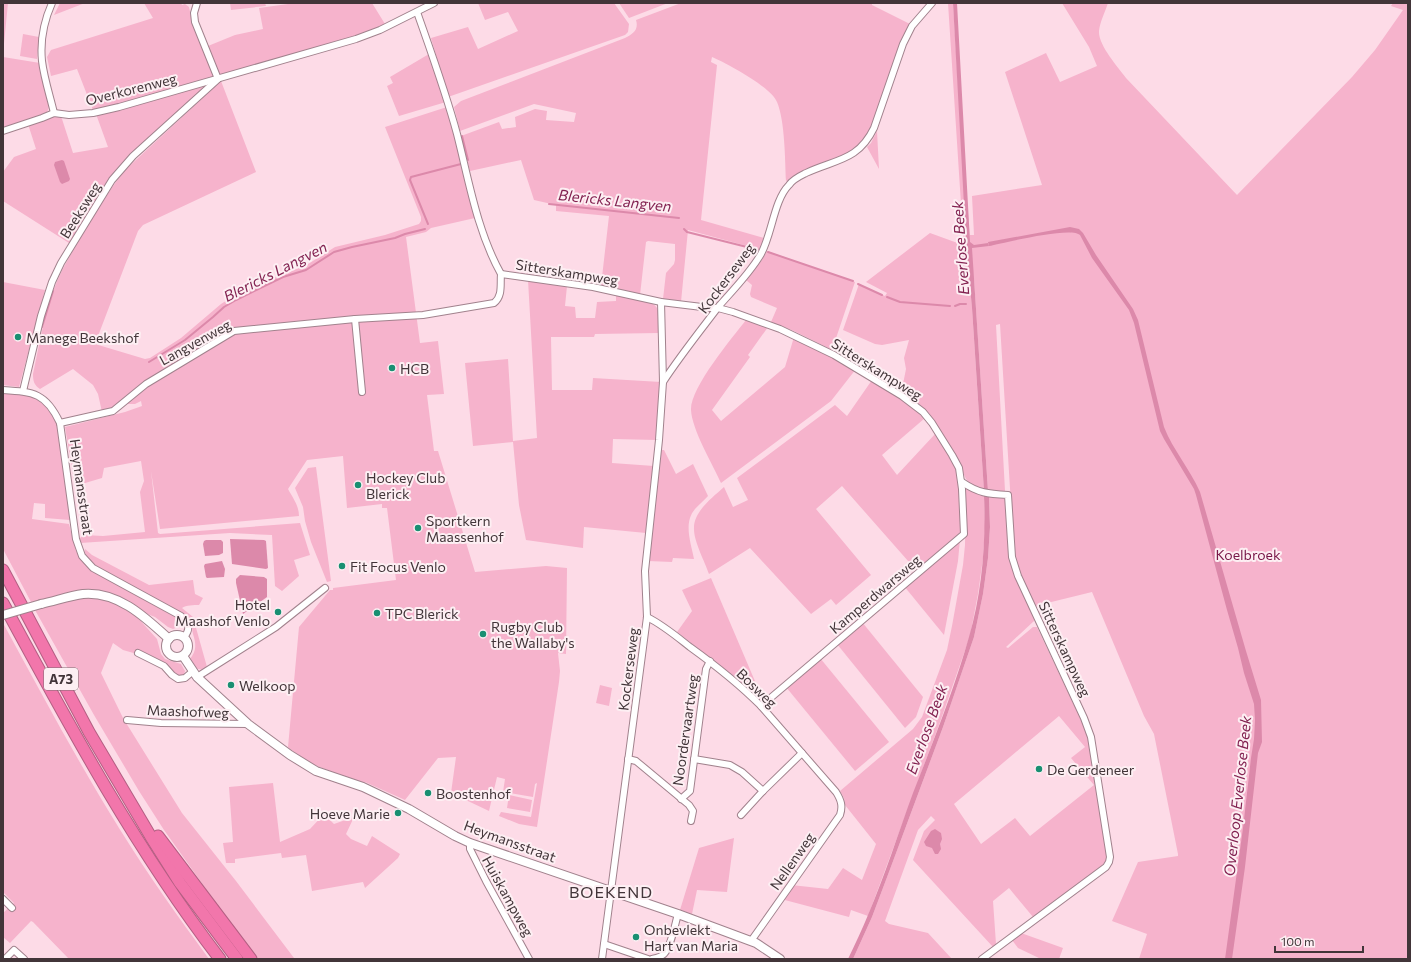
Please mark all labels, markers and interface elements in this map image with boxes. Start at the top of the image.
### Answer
street label: Overkorenweg [84,69,179,109]
street label: Beeksweg [56,178,104,241]
water label: Blericks Langven [558,185,672,215]
water label: Everlose Beek [948,200,972,296]
water label: Blericks Langven [220,237,330,305]
street label: Kockerseweg [694,239,758,317]
street label: Sitterskampweg [515,256,620,289]
street label: Langvenweg [156,315,234,369]
place label: Manege Beekshof [26,329,140,346]
marker: Manege Beekshof [13,332,23,342]
street label: Sitterskampweg [829,334,926,404]
place label: HCB [400,360,429,377]
marker: HCB [387,363,397,373]
street label: Heymansstraat [67,438,97,536]
place label: Hockey Club Blerick [366,469,445,502]
marker: Hockey Club Blerick [353,480,363,490]
place label: Sportkern Maassenhof [426,512,504,545]
marker: Sportkern Maassenhof [413,523,423,533]
park label: Koelbroek [1215,546,1281,563]
street label: Kamperdwarsweg [826,551,924,637]
place label: Fit Focus Venlo [350,558,446,575]
marker: Fit Focus Venlo [337,561,347,571]
place label: Hotel Maashof Venlo [175,596,270,629]
street label: Sitterskampweg [1035,599,1095,700]
place label: TPC Blerick [385,605,459,622]
marker: Hotel Maashof Venlo [273,607,283,617]
marker: TPC Blerick [372,608,382,618]
place label: Rugby Club the Wallaby's [491,618,575,651]
street label: Kockerseweg [614,626,642,712]
marker: Rugby Club the Wallaby's [478,629,488,639]
street label: Bosweg [733,665,781,712]
road number: A73 [44,668,78,690]
street label: Noordervaartweg [669,673,701,787]
place label: Welkoop [239,677,296,694]
marker: Welkoop [226,680,236,690]
water label: Everlose Beek [901,681,951,776]
street label: Maashofweg [147,701,230,721]
water label: Overloop Everlose Beek [1220,714,1254,877]
place label: De Gerdeneer [1047,761,1135,778]
marker: De Gerdeneer [1034,764,1044,774]
place label: Boostenhof [436,785,511,802]
marker: Boostenhof [423,788,433,798]
place label: Hoeve Marie [310,805,390,822]
marker: Hoeve Marie [393,808,403,818]
street label: Heymansstraat [462,816,559,866]
street label: Nellenweg [766,829,818,893]
street label: Huiskampweg [479,853,537,940]
district label: BOEKEND [569,882,653,901]
place label: Onbevlekt Hart van Maria [644,921,738,954]
scale bar [1275,928,1363,954]
marker: Onbevlekt Hart van Maria [631,932,641,942]
text: 100 m [1281,934,1315,948]

